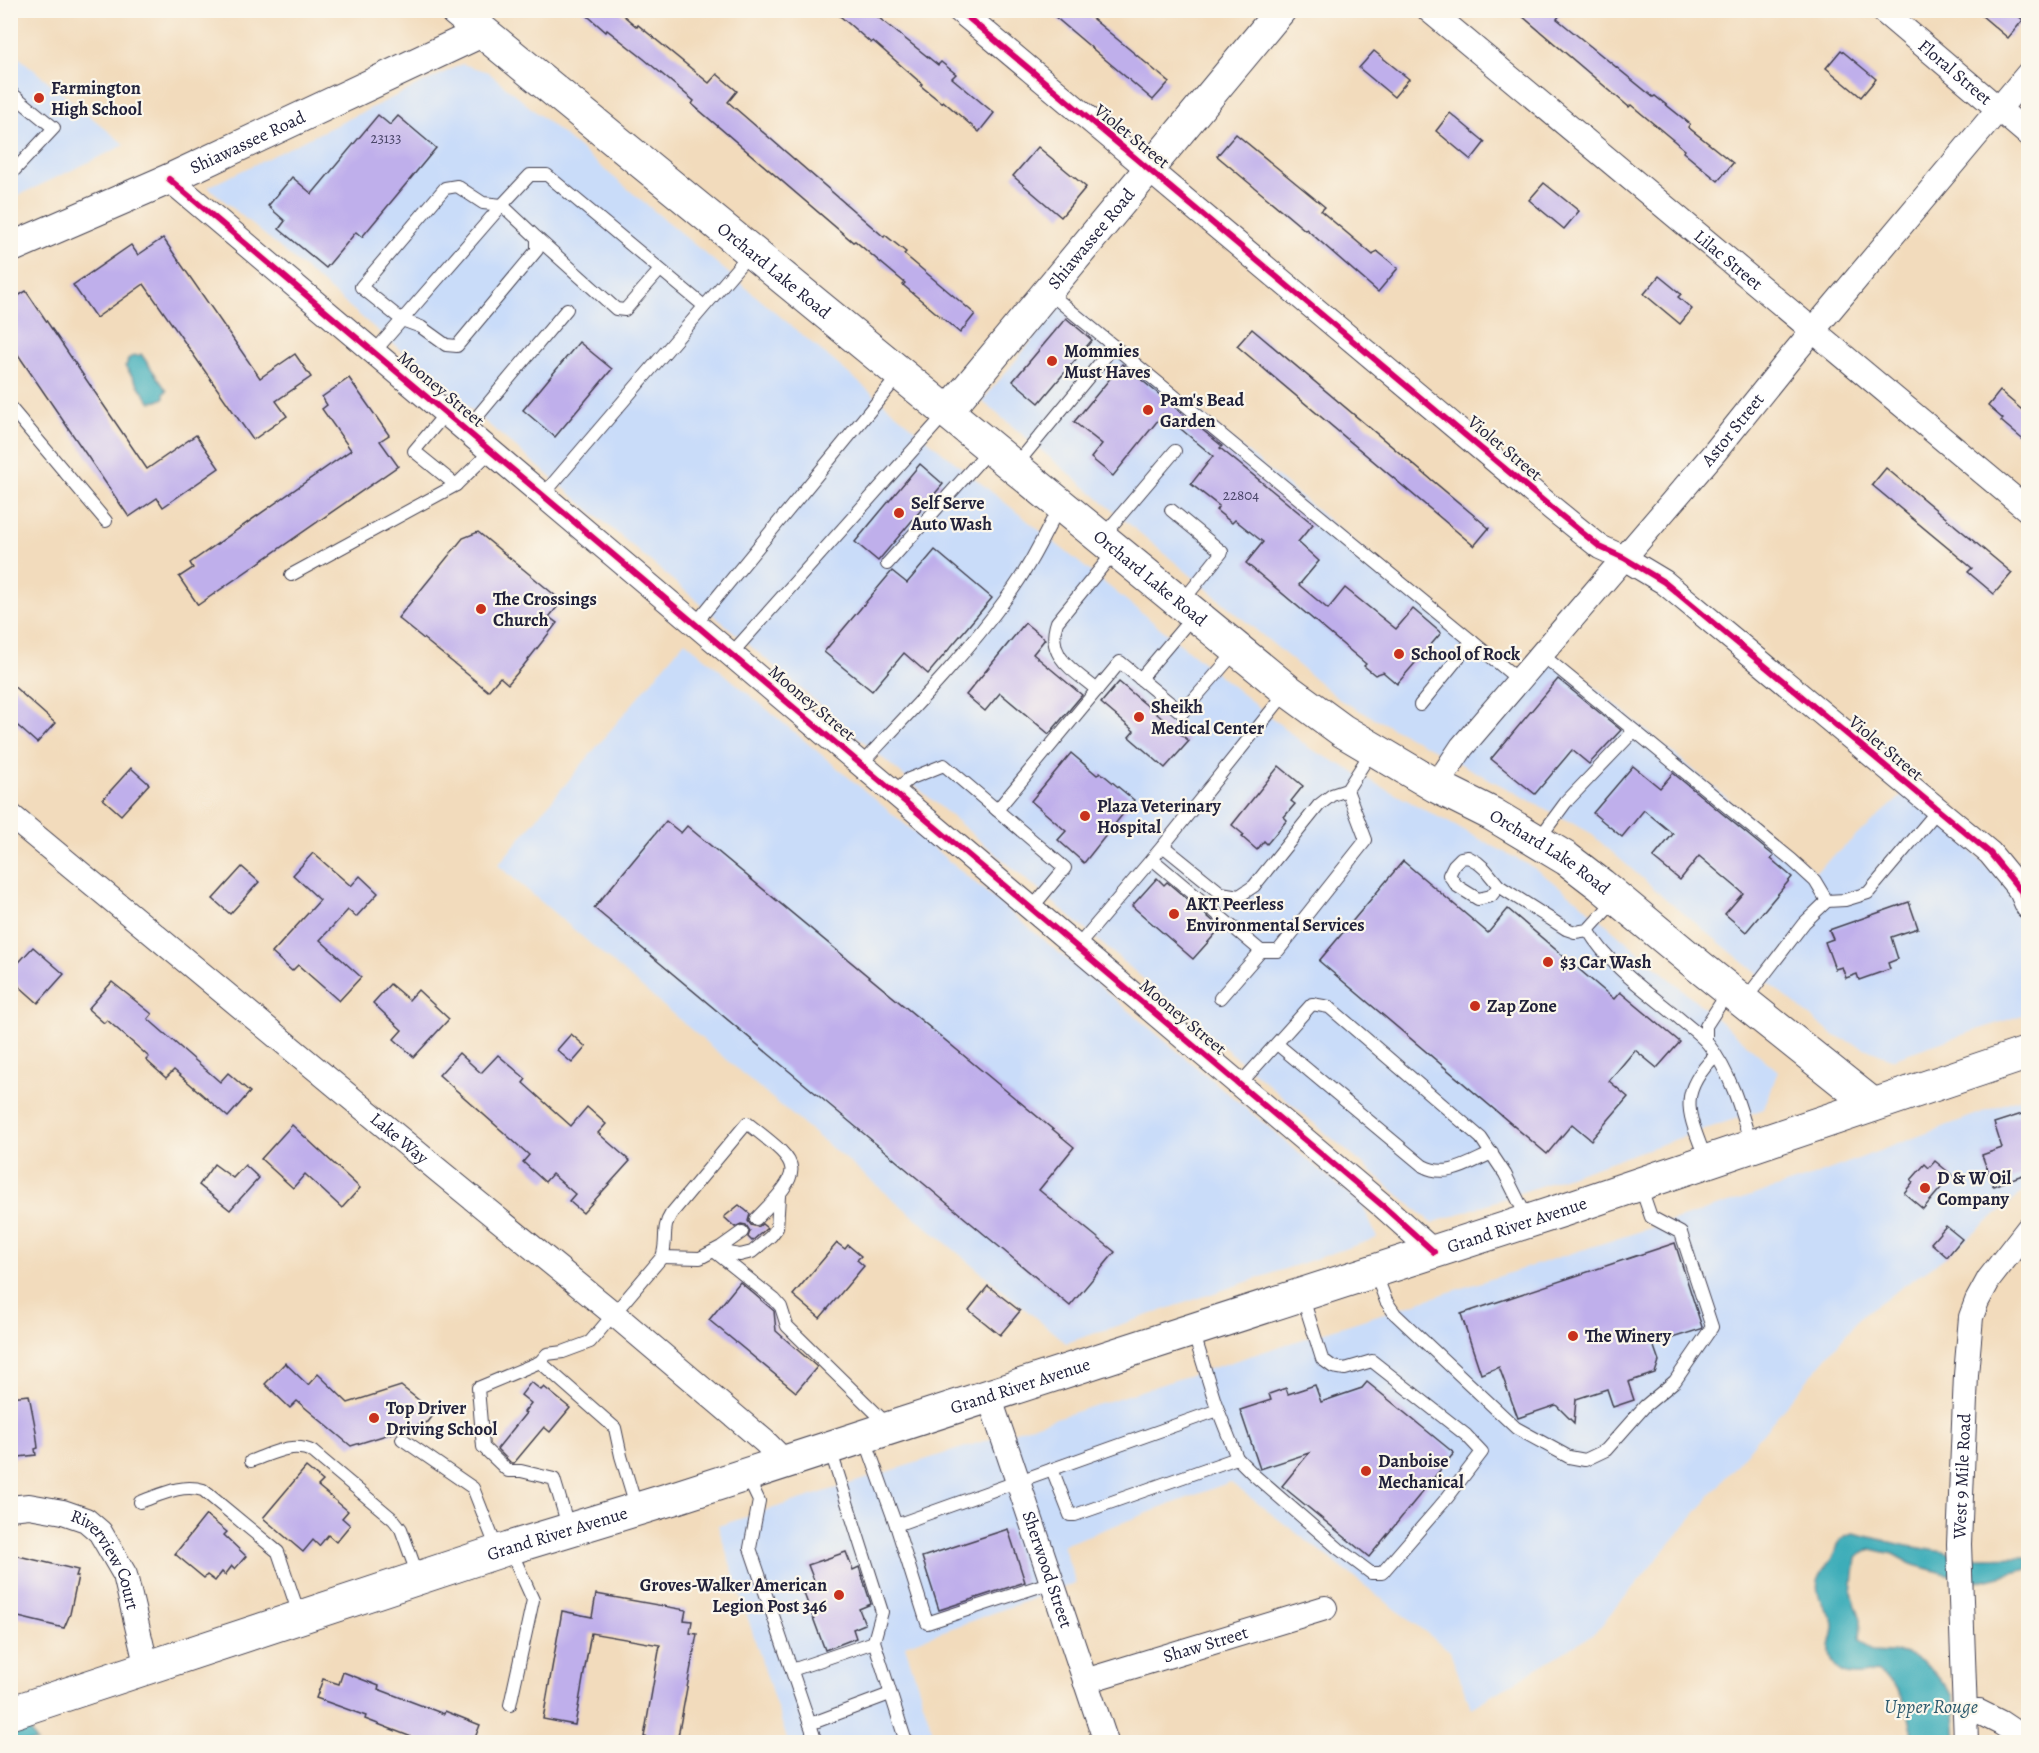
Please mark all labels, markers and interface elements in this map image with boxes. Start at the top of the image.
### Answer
street label: Floral Street [1913,34,1997,110]
place label: Farmington High School [51,76,142,121]
marker: Farmington High School [32,91,46,105]
street label: Violet Street [1088,98,1175,174]
street label: Shiawassee Road [186,105,309,180]
house number: 23133 [371,128,401,148]
street label: Shiawassee Road [1042,183,1140,294]
street label: Orchard Lake Road [712,217,836,324]
street label: Lilac Street [1689,224,1768,296]
place label: Mommies Must Haves [1064,339,1151,384]
street label: Mooney Street [392,346,490,432]
marker: Mommies Must Haves [1045,354,1059,368]
place label: Pam's Bead Garden [1160,388,1245,433]
street label: Astor Street [1695,388,1769,472]
marker: Pam's Bead Garden [1141,403,1155,417]
street label: Violet Street [1462,409,1547,486]
house number: 22804 [1223,485,1259,505]
place label: Self Serve Auto Wash [910,491,992,536]
marker: Self Serve Auto Wash [892,506,906,520]
street label: Orchard Lake Road [1088,524,1212,632]
place label: The Crossings Church [493,587,597,632]
marker: The Crossings Church [474,602,488,616]
place label: School of Rock [1411,642,1521,666]
marker: School of Rock [1392,647,1406,661]
street label: Mooney Street [763,660,861,746]
place label: Sheikh Medical Center [1151,695,1265,740]
street label: Violet Street [1843,709,1928,786]
marker: Sheikh Medical Center [1132,710,1146,724]
place label: Plaza Veterinary Hospital [1097,794,1222,839]
street label: Orchard Lake Road [1485,803,1616,900]
marker: Plaza Veterinary Hospital [1078,809,1092,823]
place label: AKT Peerless Environmental Services [1185,892,1365,937]
marker: AKT Peerless Environmental Services [1167,907,1181,921]
place label: $3 Car Wash [1560,950,1652,974]
marker: $3 Car Wash [1541,955,1555,969]
street label: Mooney Street [1134,974,1232,1060]
place label: Zap Zone [1487,994,1557,1018]
marker: Zap Zone [1468,999,1482,1013]
street label: Lake Way [365,1107,434,1170]
place label: D & W Oil Company [1937,1166,2011,1211]
marker: D & W Oil Company [1918,1181,1932,1195]
street label: Grand River Avenue [1444,1191,1590,1259]
place label: The Winery [1585,1324,1672,1348]
marker: The Winery [1566,1329,1580,1343]
street label: Grand River Avenue [947,1352,1093,1420]
place label: Top Driver Driving School [386,1396,498,1441]
marker: Top Driver Driving School [367,1411,381,1425]
street label: West 9 Mile Road [1947,1413,1976,1541]
place label: Danboise Mechanical [1378,1449,1464,1494]
marker: Danboise Mechanical [1359,1464,1373,1478]
street label: Grand River Avenue [484,1501,630,1566]
street label: Riverview Court [68,1504,145,1612]
street label: Sherwood Street [1017,1508,1079,1631]
place label: Groves-Walker American Legion Post 346 [640,1573,827,1618]
marker: Groves-Walker American Legion Post 346 [832,1588,846,1602]
street label: Shaw Street [1160,1620,1251,1669]
water label: Upper Rouge [1884,1693,1978,1720]

